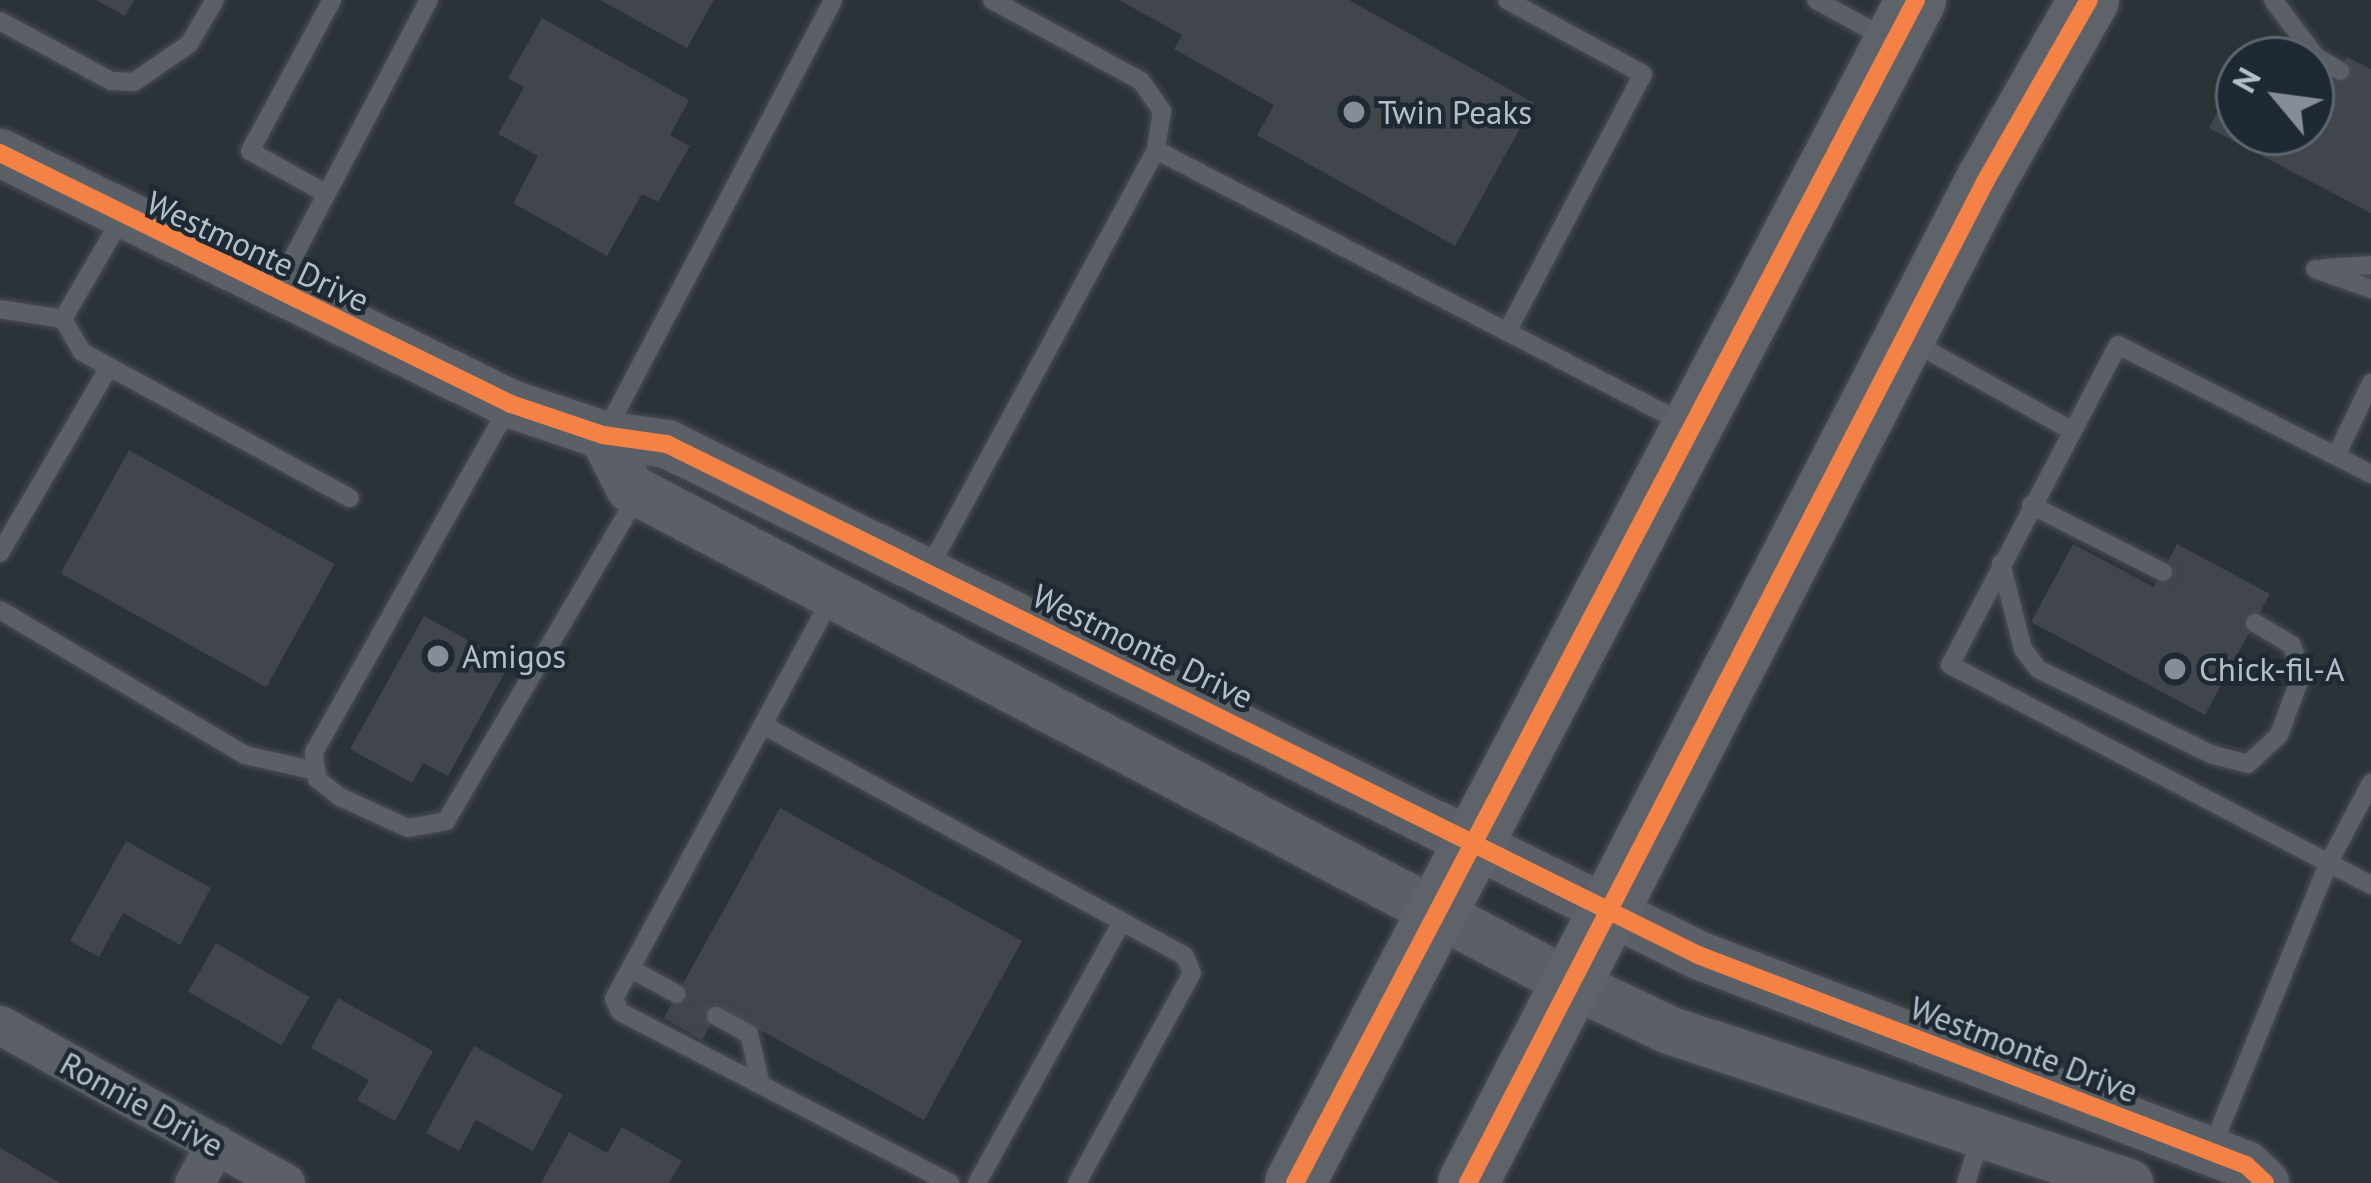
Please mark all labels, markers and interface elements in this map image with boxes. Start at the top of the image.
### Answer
north arrow [2215,36,2335,156]
text: N [2222,60,2270,100]
place label: Twin Peaks [1378,92,1532,132]
marker: Twin Peaks [1341,99,1367,125]
street label: Westmonte Drive [141,182,375,320]
street label: Westmonte Drive [1026,575,1260,717]
place label: Amigos [462,636,566,676]
marker: Amigos [425,643,451,669]
place label: Chick-fil-A [2199,649,2344,689]
marker: Chick-fil-A [2162,656,2188,682]
street label: Westmonte Drive [1905,987,2143,1111]
street label: Ronnie Drive [54,1043,230,1165]

